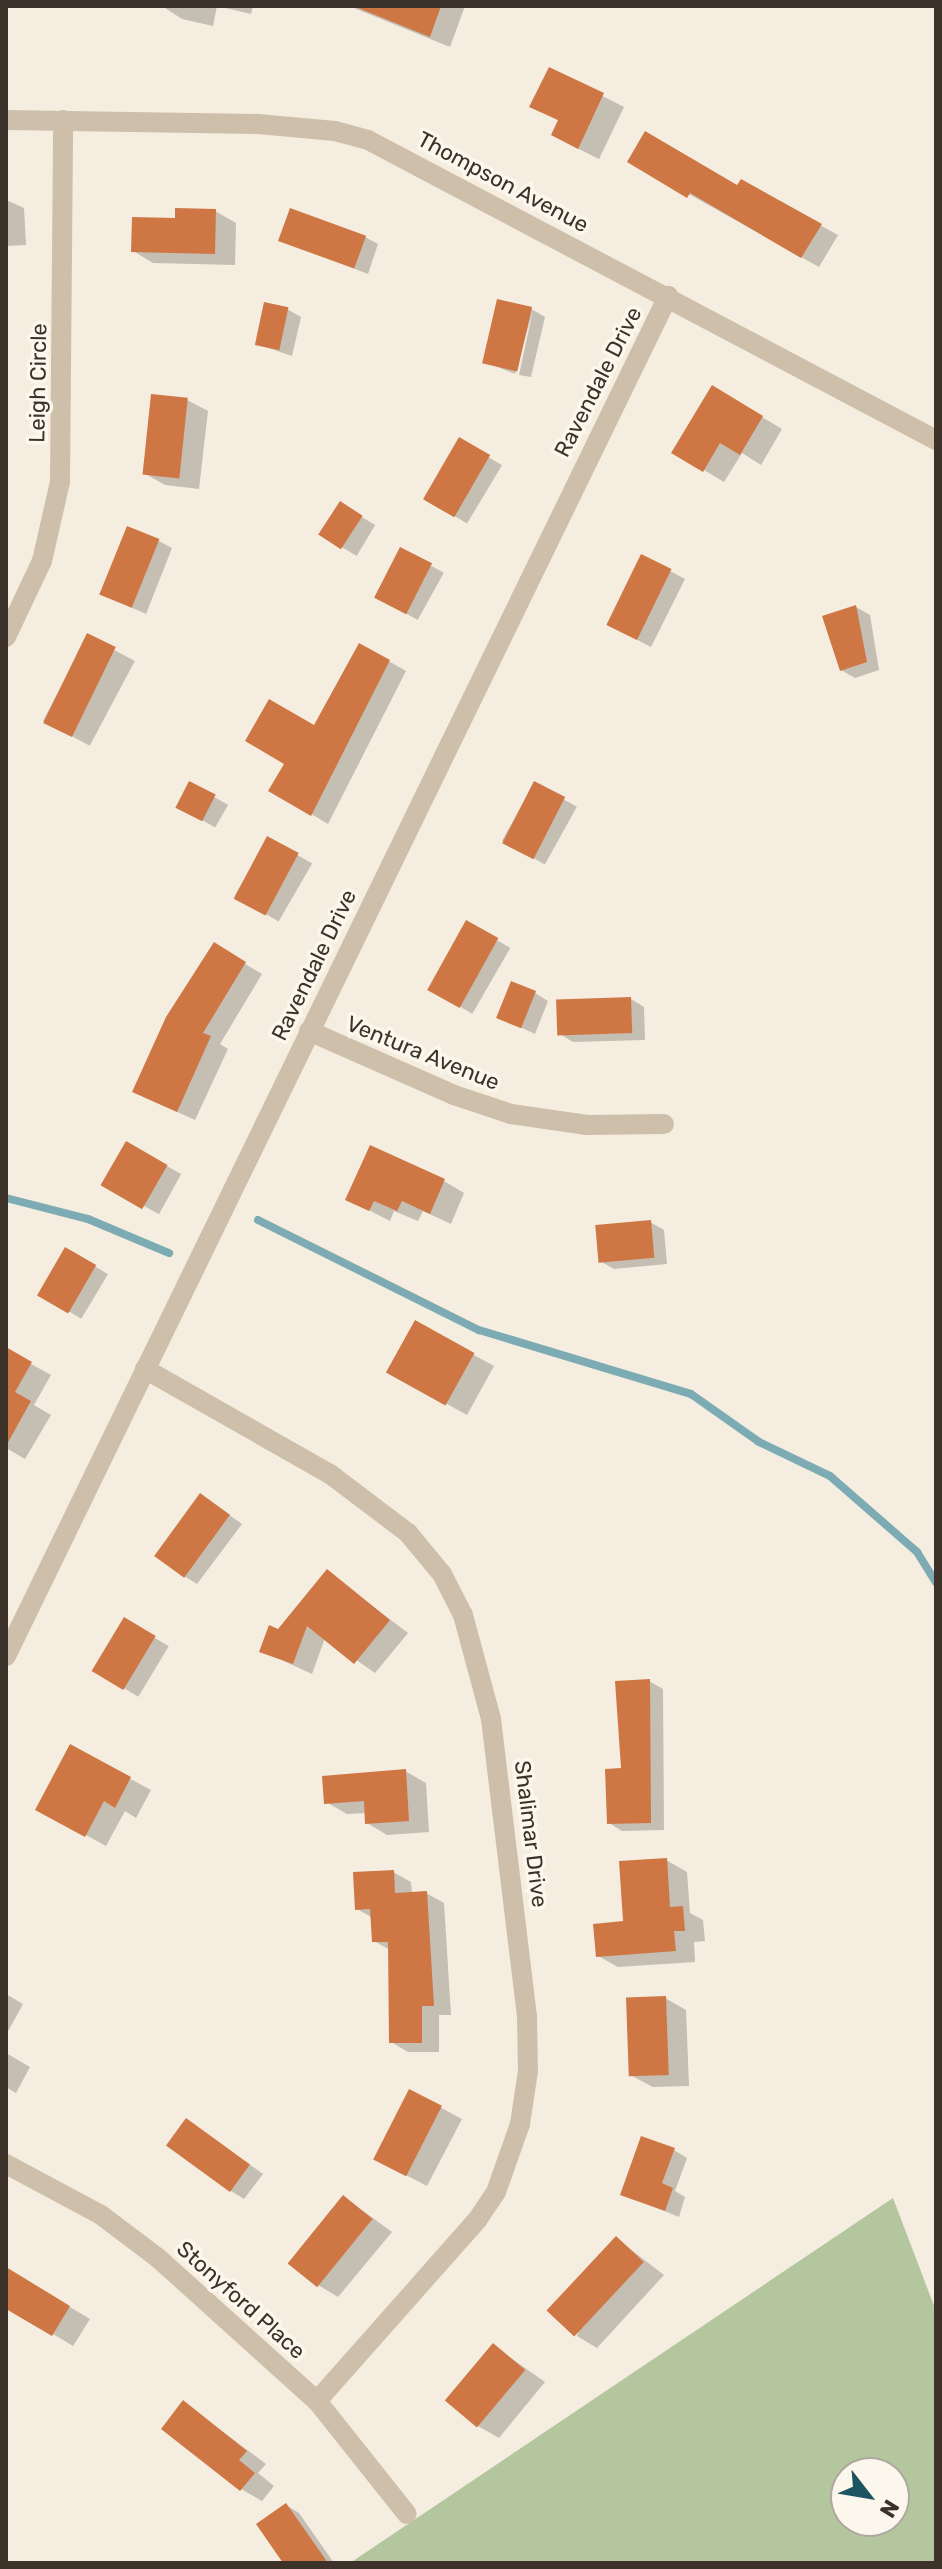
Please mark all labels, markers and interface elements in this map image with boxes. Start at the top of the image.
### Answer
street label: Thompson Avenue [413,126,593,238]
street label: Ravendale Drive [549,303,647,461]
street label: Leigh Circle [24,323,52,443]
street label: Ravendale Drive [266,885,362,1045]
street label: Ventura Avenue [342,1010,504,1096]
street label: Shalimar Drive [509,1759,553,1909]
street label: Stonyford Place [171,2235,311,2365]
north arrow [830,2457,910,2537]
text: N [874,2495,905,2522]

